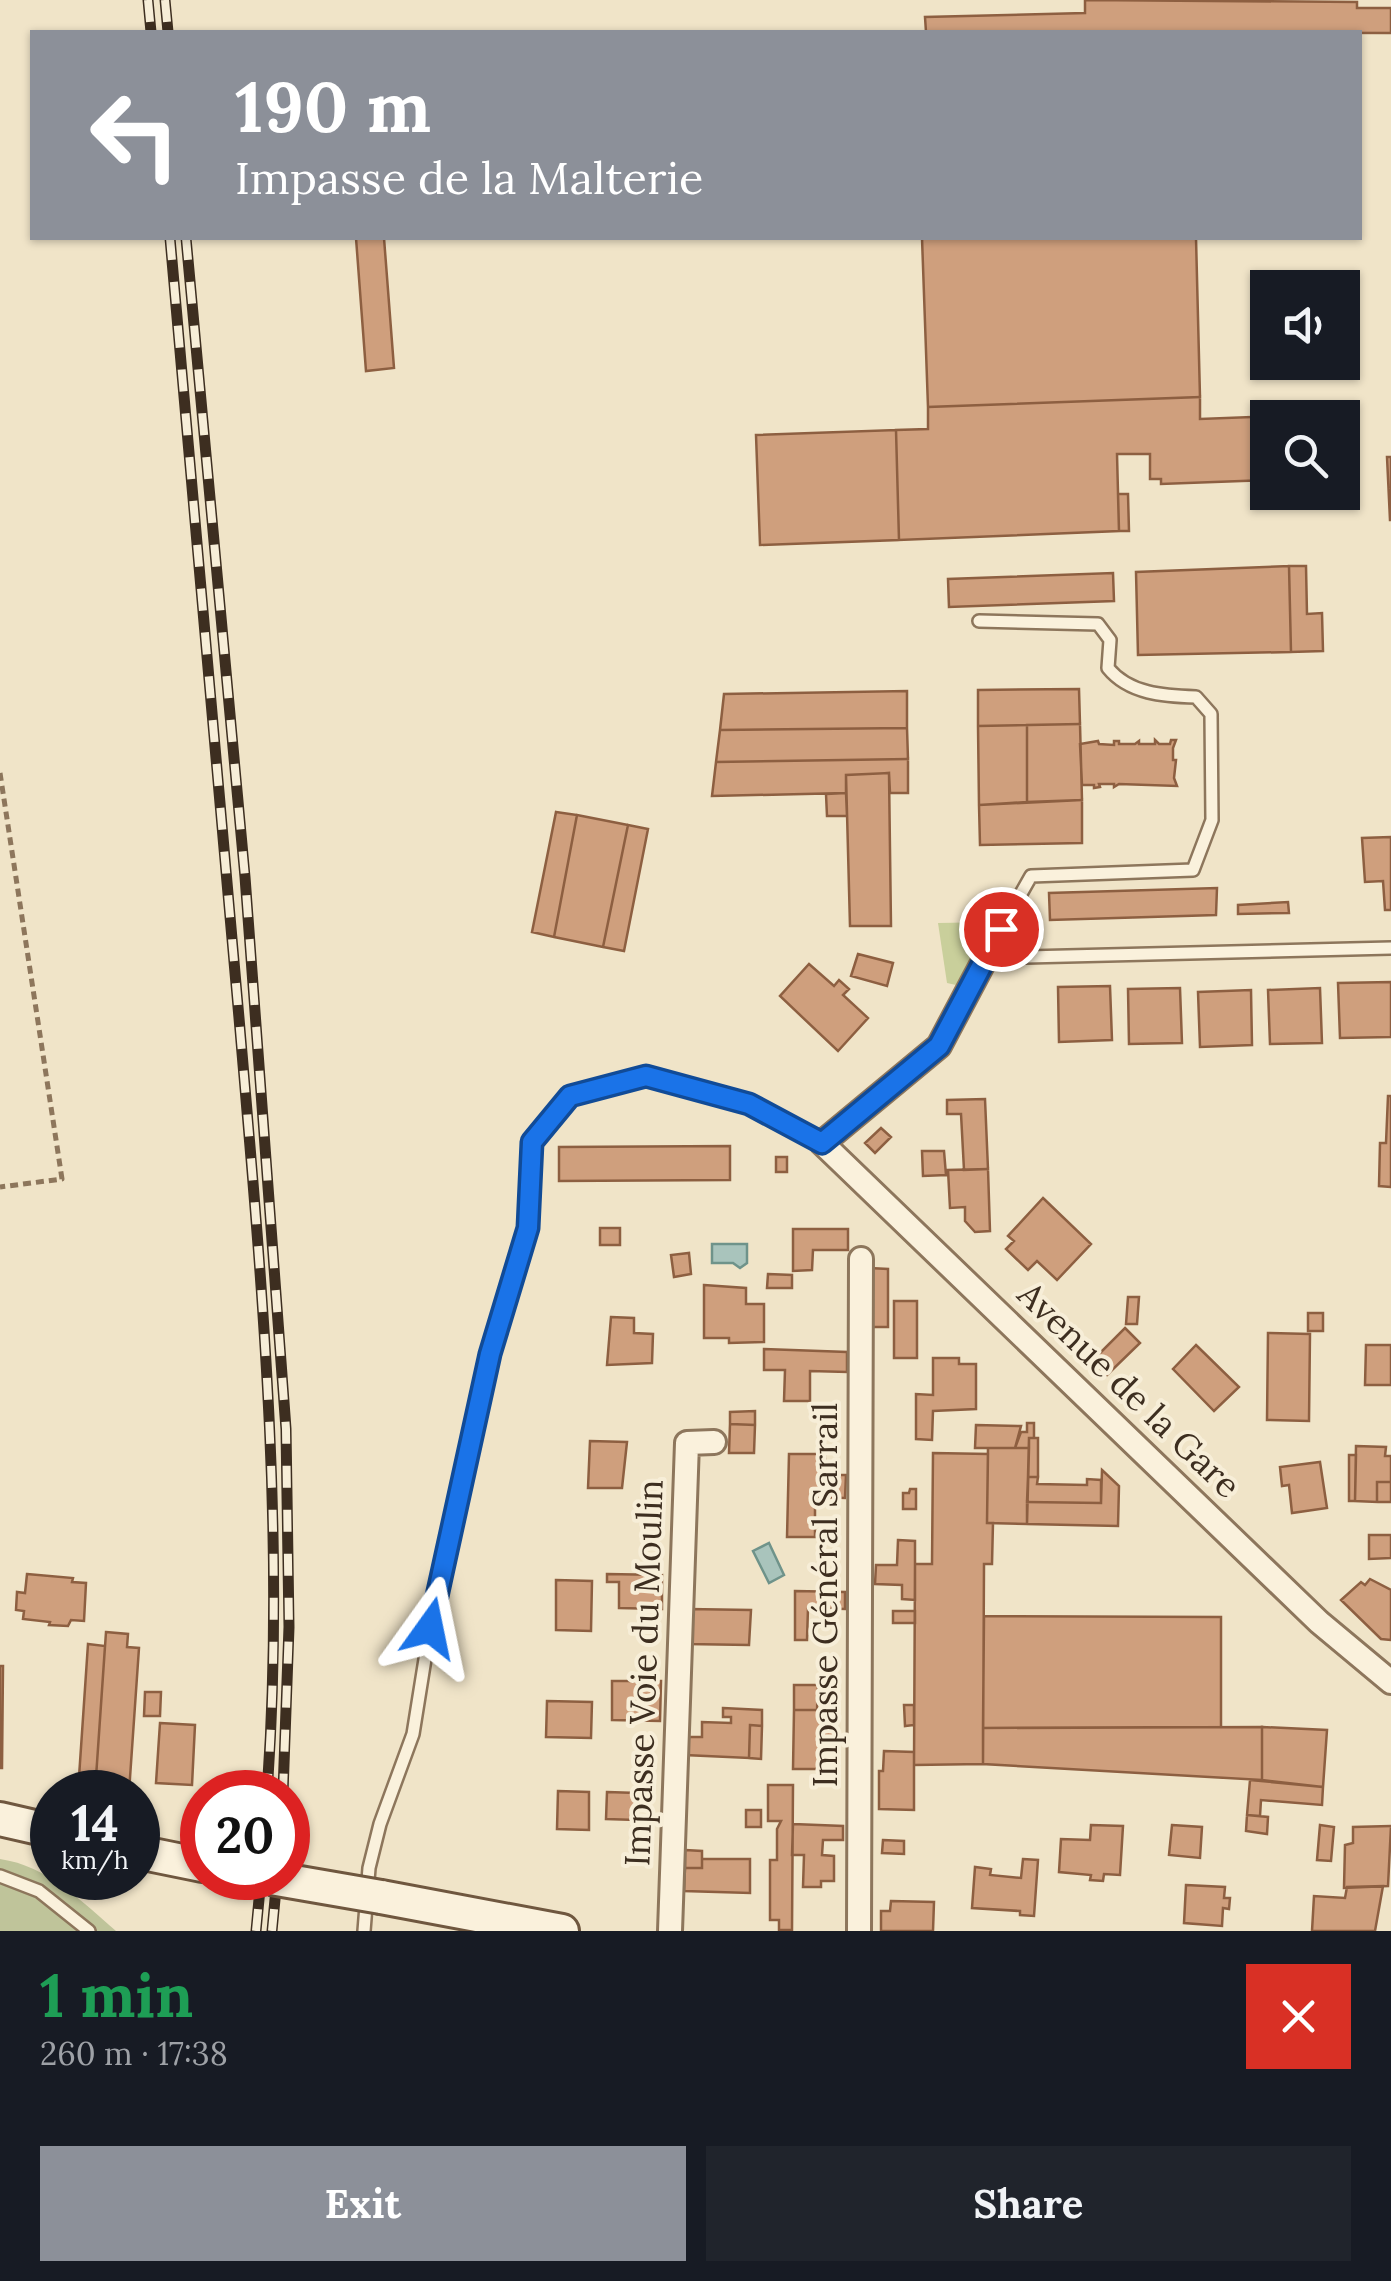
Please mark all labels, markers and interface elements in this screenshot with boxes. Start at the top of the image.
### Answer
text: 190 m [235,62,431,151]
icon: left [70,70,200,200]
text: Impasse de la Malterie [235,149,703,206]
map controls [1250,270,1360,510]
button: sound [1250,270,1360,380]
button: search [1250,400,1360,510]
pin [959,887,1044,972]
icon: arrive [974,902,1029,957]
street label: Avenue de la Gare [1008,1271,1250,1507]
street label: Impasse Général Sarrail [802,1402,847,1788]
street label: Impasse Voie du Moulin [614,1479,673,1867]
position arrow [378,1576,482,1680]
speed limit sign: 20 [180,1770,310,1900]
text: 14 [71,1791,119,1855]
text: km/h [61,1844,129,1876]
text: 1 min [40,1957,193,2033]
button: close [1246,1964,1351,2069]
text: 260 m · 17:38 [40,2033,228,2074]
button: Exit [40,2146,686,2261]
button: Share [706,2146,1351,2261]

